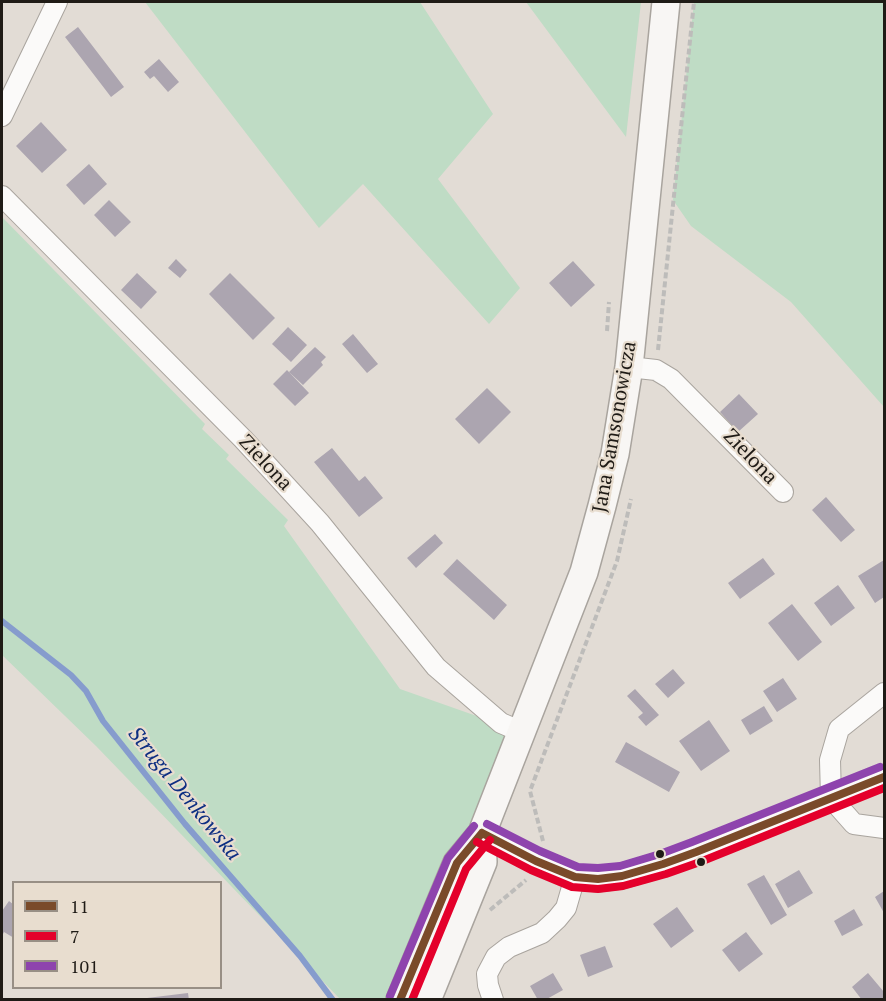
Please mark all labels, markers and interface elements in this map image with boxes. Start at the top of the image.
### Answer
street label: Jana Samsonowicza [588,339,642,515]
street label: Zielona [718,424,782,490]
street label: Zielona [233,430,297,496]
water label: Struga Denkowska [122,722,246,866]
unlabelled marker [654,848,666,860]
unlabelled marker [695,856,707,868]
legend [12,881,222,989]
text: 11 [70,894,89,918]
text: 7 [70,924,80,948]
text: 101 [70,954,99,978]

